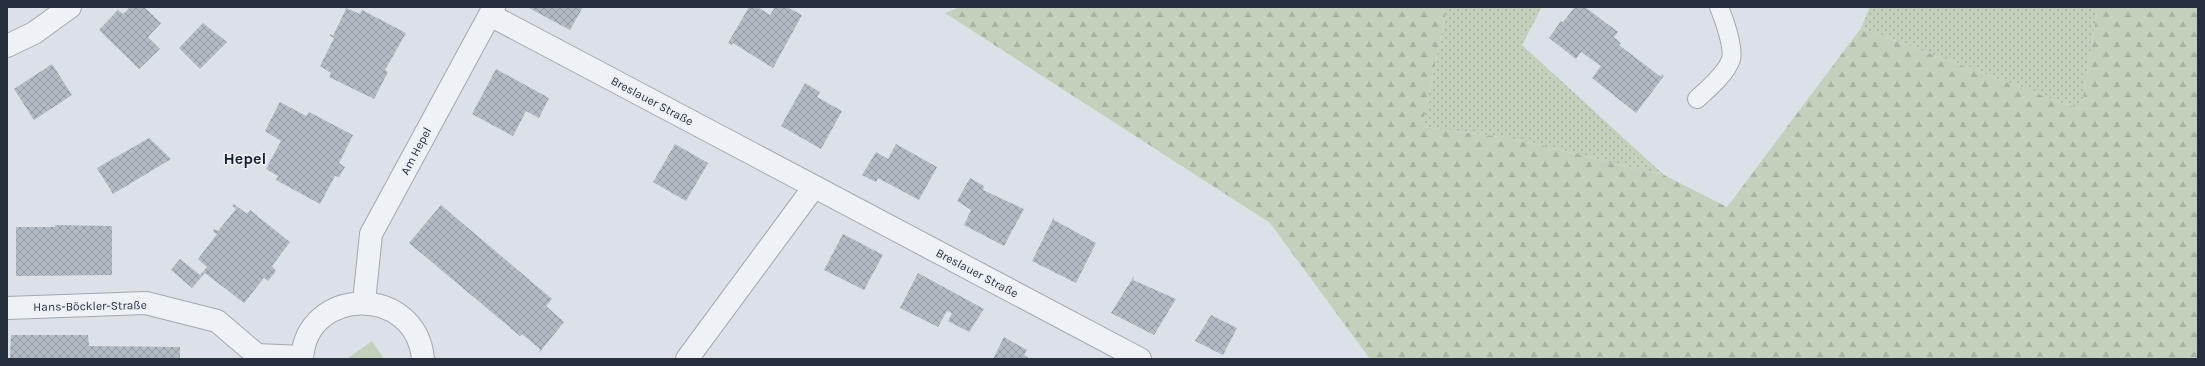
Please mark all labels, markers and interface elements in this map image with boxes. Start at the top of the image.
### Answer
street label: Breslauer Straße [608,73,696,129]
street label: Am Hepel [398,125,434,177]
district label: Hepel [224,149,266,168]
street label: Breslauer Straße [933,245,1021,301]
street label: Hans-Böckler-Straße [33,298,147,314]

